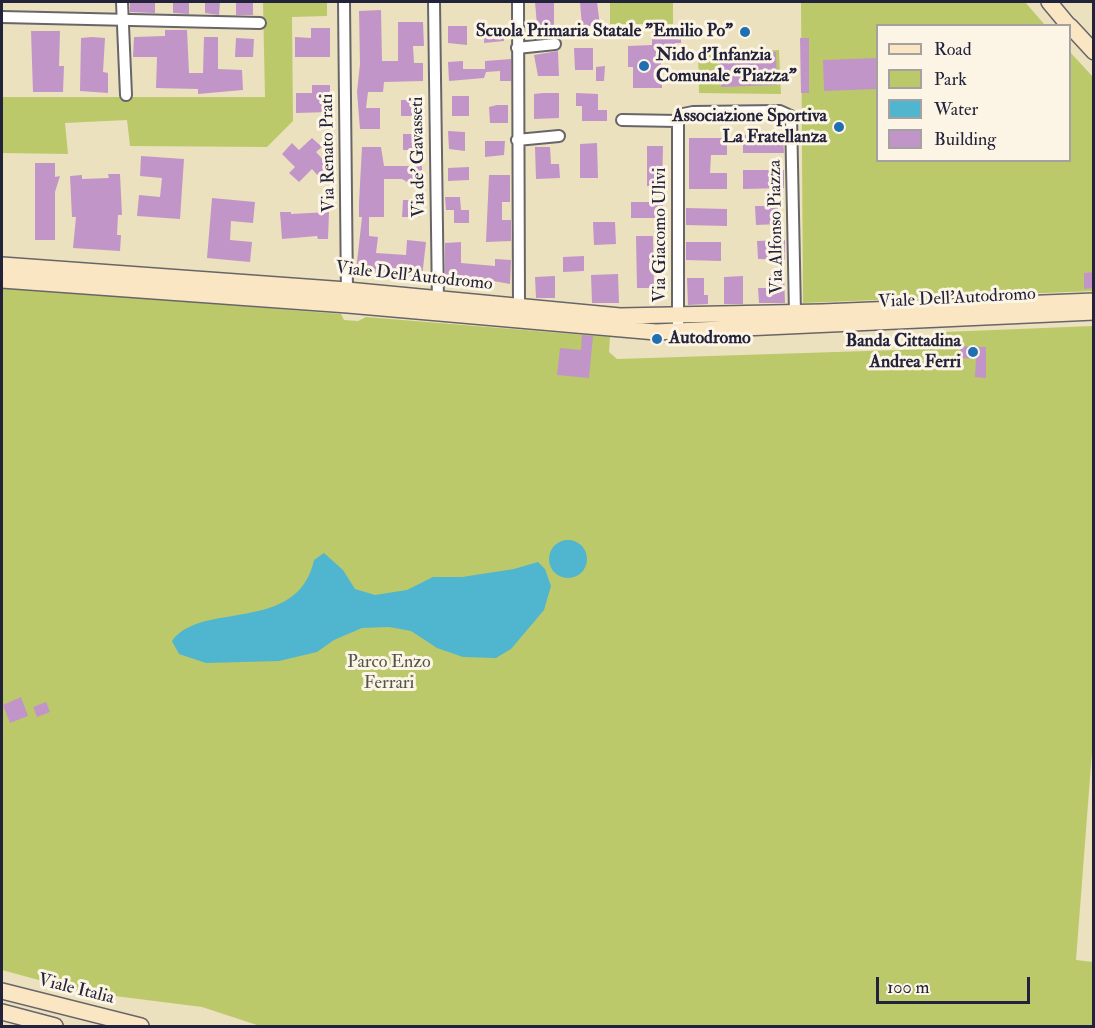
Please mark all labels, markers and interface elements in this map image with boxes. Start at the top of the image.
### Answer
place label: Scuola Primaria Statale "Emilio Po" [476,21,733,43]
legend [876,24,1071,162]
marker: Scuola Primaria Statale "Emilio Po" [738,25,752,39]
text: Road [934,38,972,61]
place label: Nido d’Infanzia Comunale “Piazza” [656,45,797,88]
marker: Nido d’Infanzia Comunale “Piazza” [637,59,651,73]
text: Park [934,68,967,91]
street label: Via Renato Prati [317,93,341,213]
street label: Via de’ Gavasseti [407,96,431,218]
text: Water [934,98,978,121]
place label: Associazione Sportiva La Fratellanza [672,106,827,148]
marker: Associazione Sportiva La Fratellanza [832,120,846,134]
text: Building [934,128,996,151]
street label: Via Alfonso Piazza [765,160,789,294]
street label: Via Giacomo Ulivi [650,167,672,303]
street label: Viale Dell'Autodromo [334,258,494,296]
street label: Viale Dell'Autodromo [878,284,1036,314]
place label: Autodromo [669,328,751,350]
place label: Banda Cittadina Andrea Ferri [845,331,961,374]
marker: Autodromo [650,332,664,346]
marker: Banda Cittadina Andrea Ferri [966,345,980,359]
park label: Parco Enzo Ferrari [347,652,431,694]
scale bar [879,965,1034,1003]
street label: Viale Italia [36,970,116,1010]
text: 100 m [887,976,930,999]

